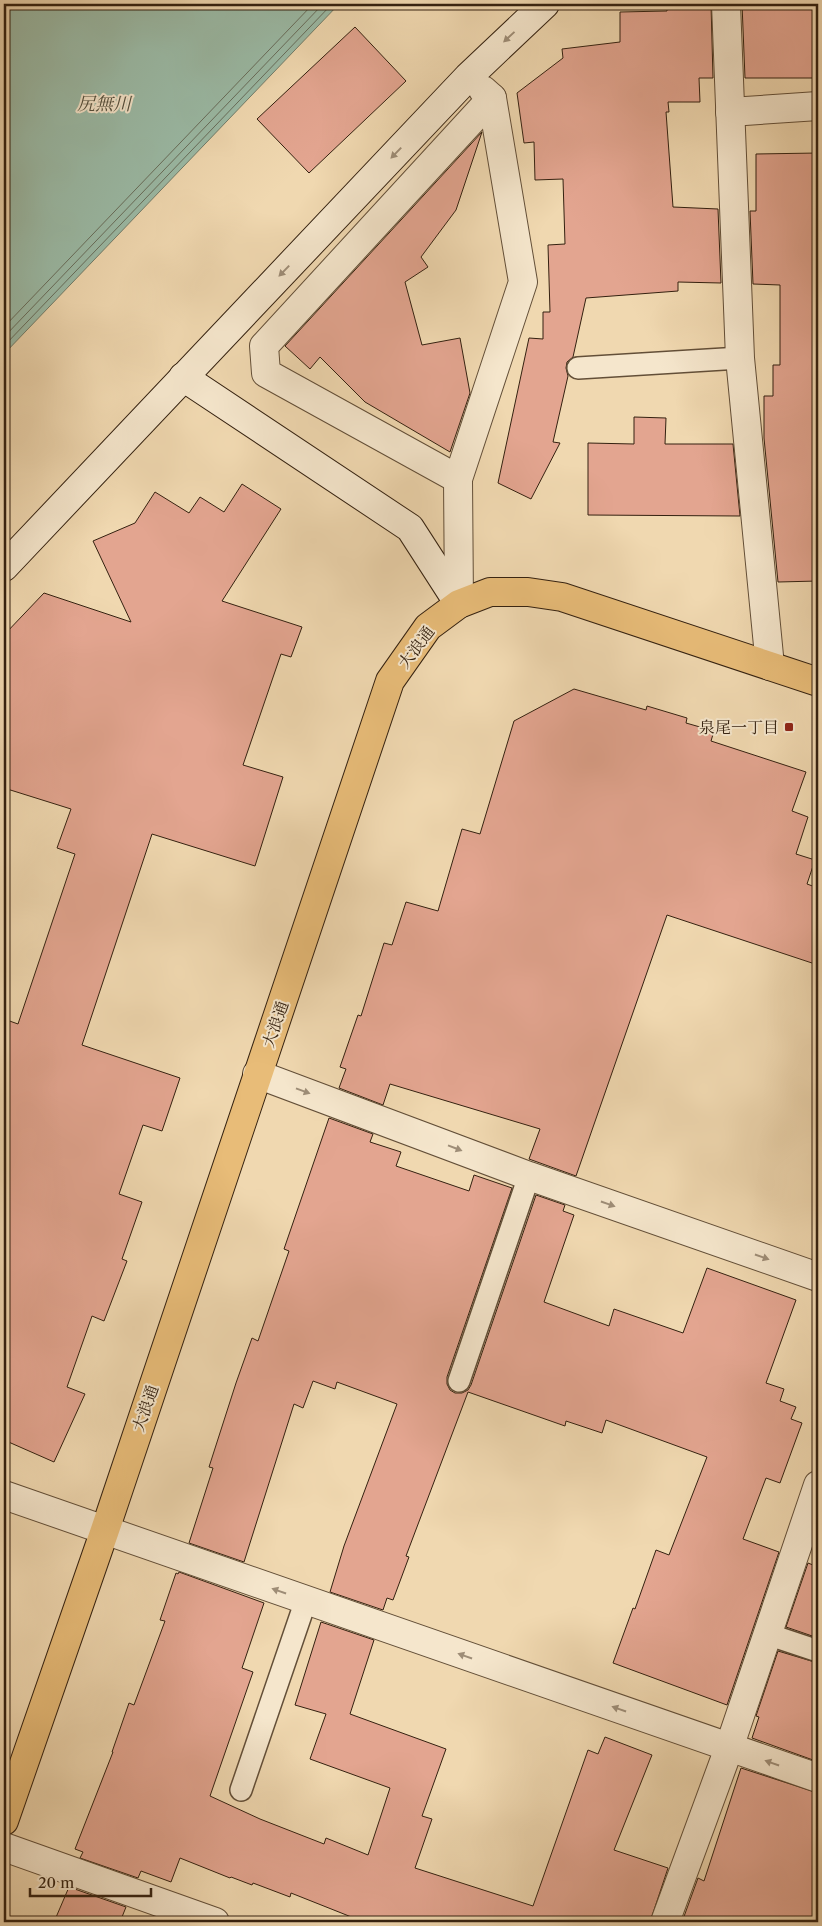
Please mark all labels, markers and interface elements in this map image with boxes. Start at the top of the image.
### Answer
one-way arrow [504,31,516,43]
water label: 尻無川 [77,93,133,115]
one-way arrow [390,147,402,159]
one-way arrow [278,265,290,277]
street label: 大浪通 [394,622,438,672]
place label: 泉尾一丁目 [699,717,779,737]
marker: 泉尾一丁目 [783,721,795,733]
street label: 大浪通 [258,998,292,1050]
one-way arrow [296,1087,311,1095]
one-way arrow [448,1144,463,1152]
one-way arrow [601,1200,616,1208]
one-way arrow [754,1254,769,1261]
street label: 大浪通 [128,1382,162,1434]
one-way arrow [271,1587,286,1594]
one-way arrow [457,1652,472,1660]
one-way arrow [611,1705,626,1712]
one-way arrow [764,1758,779,1766]
scale bar [30,1866,151,1898]
text: 20 m [38,1873,74,1892]

